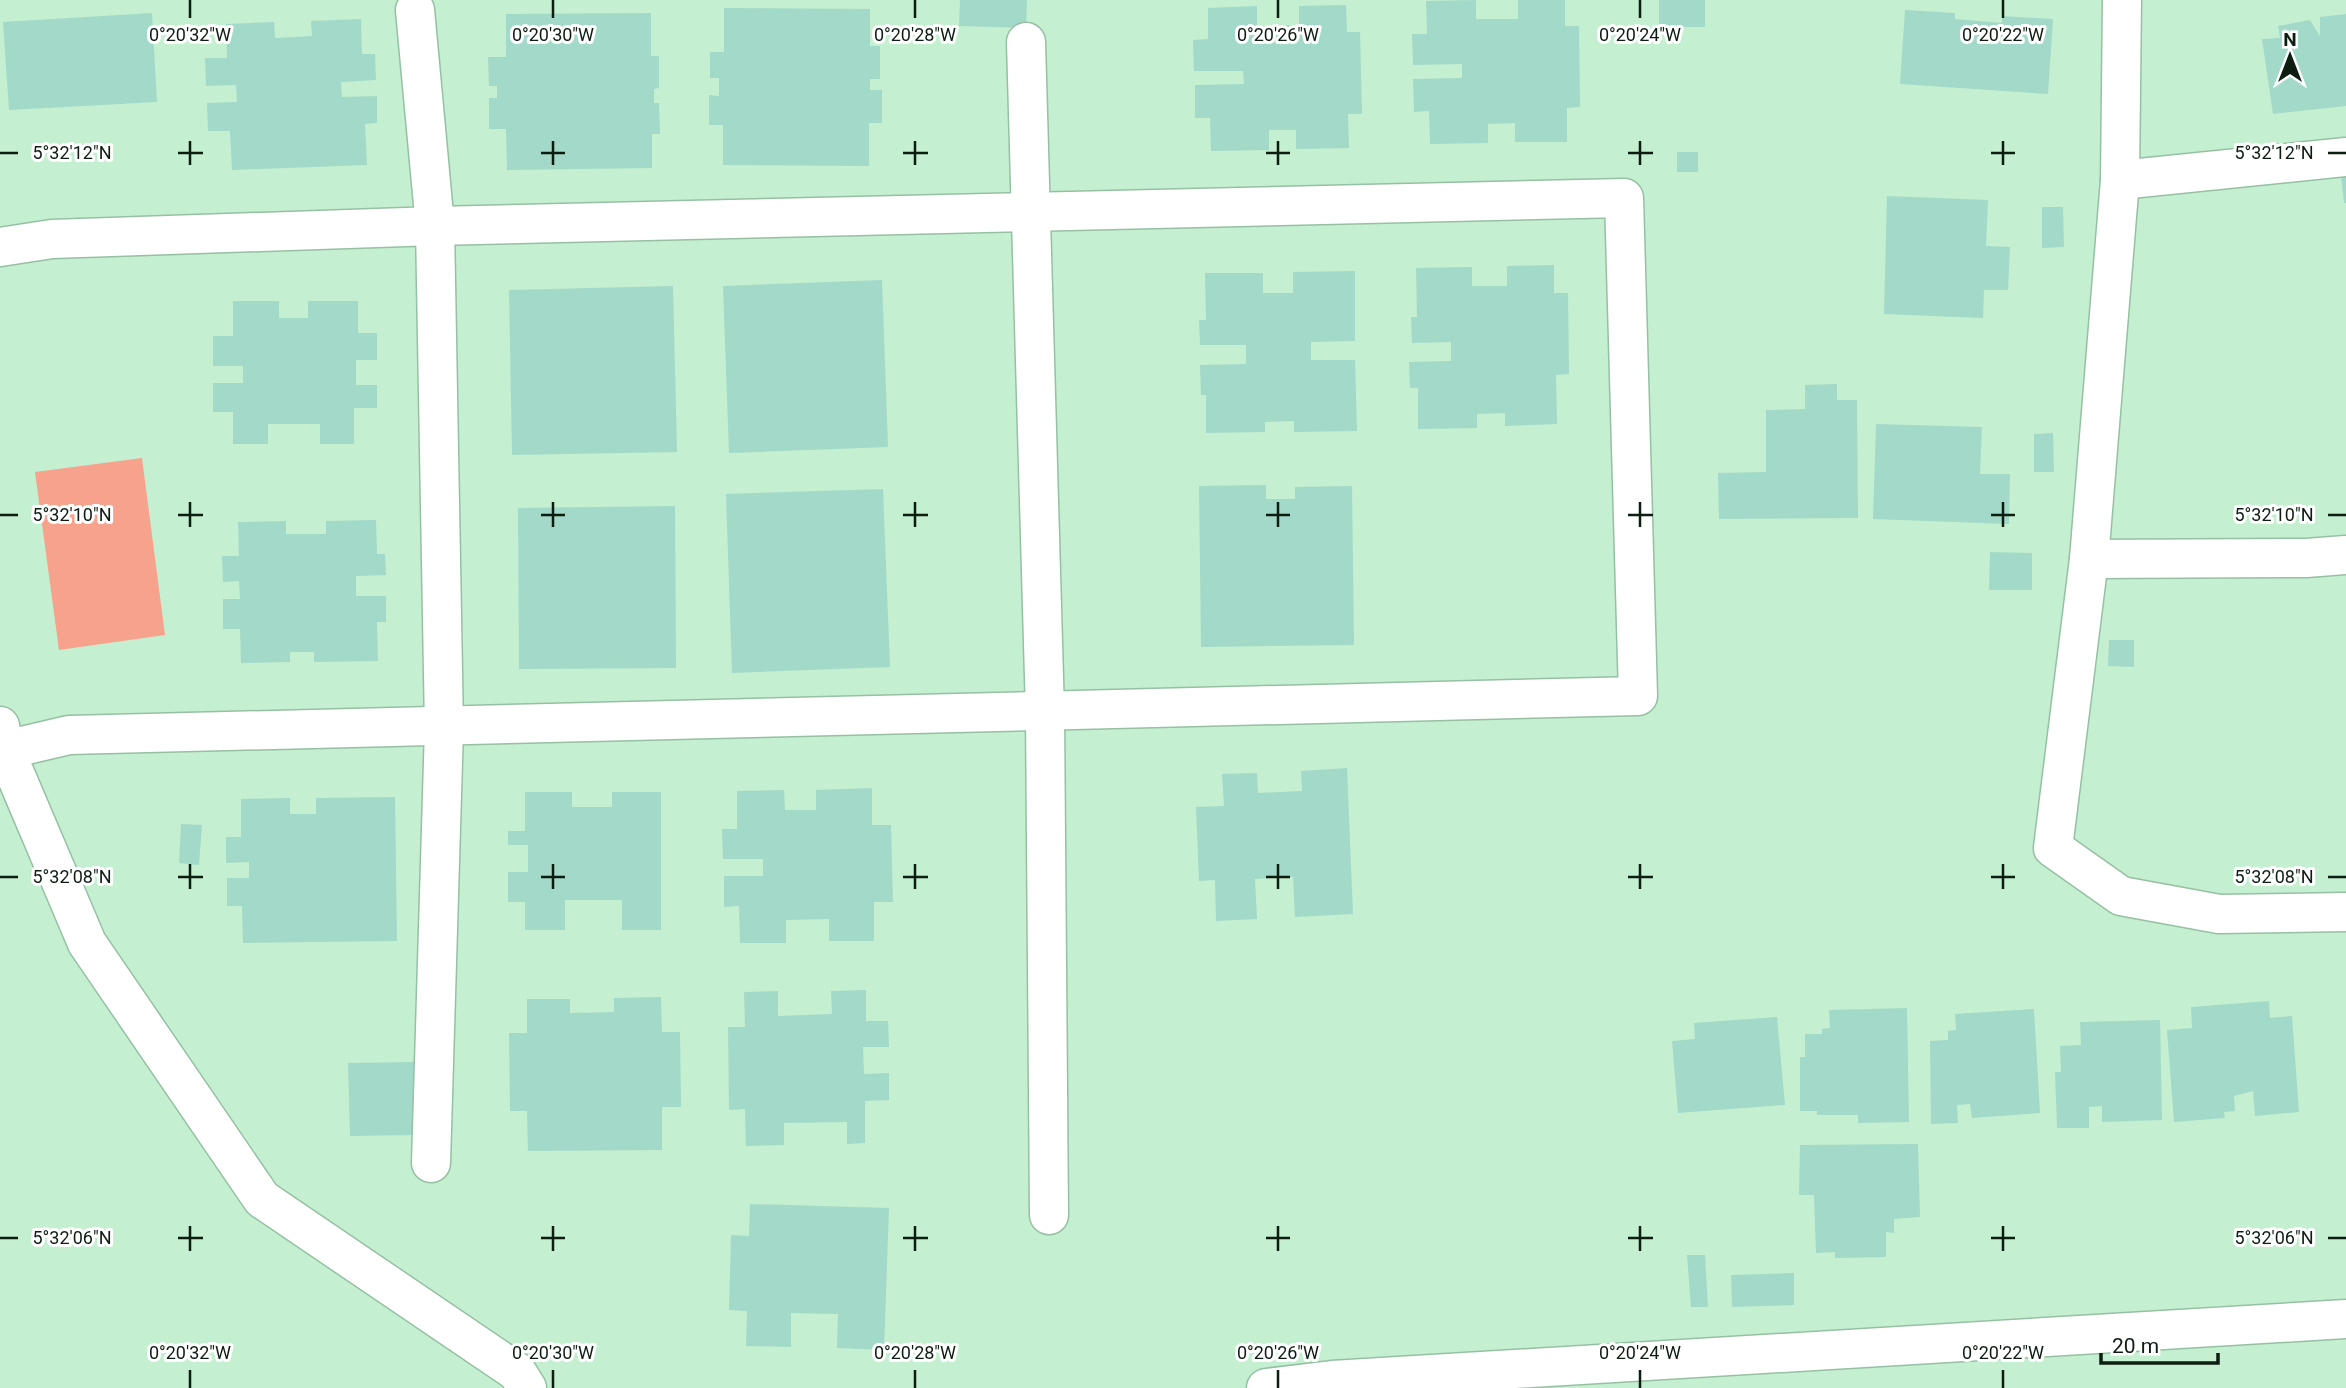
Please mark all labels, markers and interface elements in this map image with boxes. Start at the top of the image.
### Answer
north arrow [2255,21,2325,91]
text: 0°20'32"W [149,24,231,45]
text: 0°20'30"W [512,24,594,45]
text: 0°20'28"W [874,24,956,45]
text: 0°20'26"W [1237,24,1319,45]
text: 0°20'24"W [1599,24,1681,45]
text: 0°20'22"W [1962,24,2044,45]
text: N [2283,28,2297,51]
text: 5°32'12"N [32,142,112,163]
text: 5°32'12"N [2234,142,2314,163]
text: 5°32'10"N [32,504,112,525]
text: 5°32'10"N [2234,504,2314,525]
text: 5°32'08"N [32,866,112,887]
text: 5°32'08"N [2234,866,2314,887]
text: 5°32'06"N [32,1227,112,1248]
text: 5°32'06"N [2234,1227,2314,1248]
scale bar [2101,1322,2218,1366]
text: 20 m [2112,1334,2159,1358]
text: 0°20'32"W [149,1342,231,1363]
text: 0°20'30"W [512,1342,594,1363]
text: 0°20'28"W [874,1342,956,1363]
text: 0°20'26"W [1237,1342,1319,1363]
text: 0°20'24"W [1599,1342,1681,1363]
text: 0°20'22"W [1962,1342,2044,1363]

